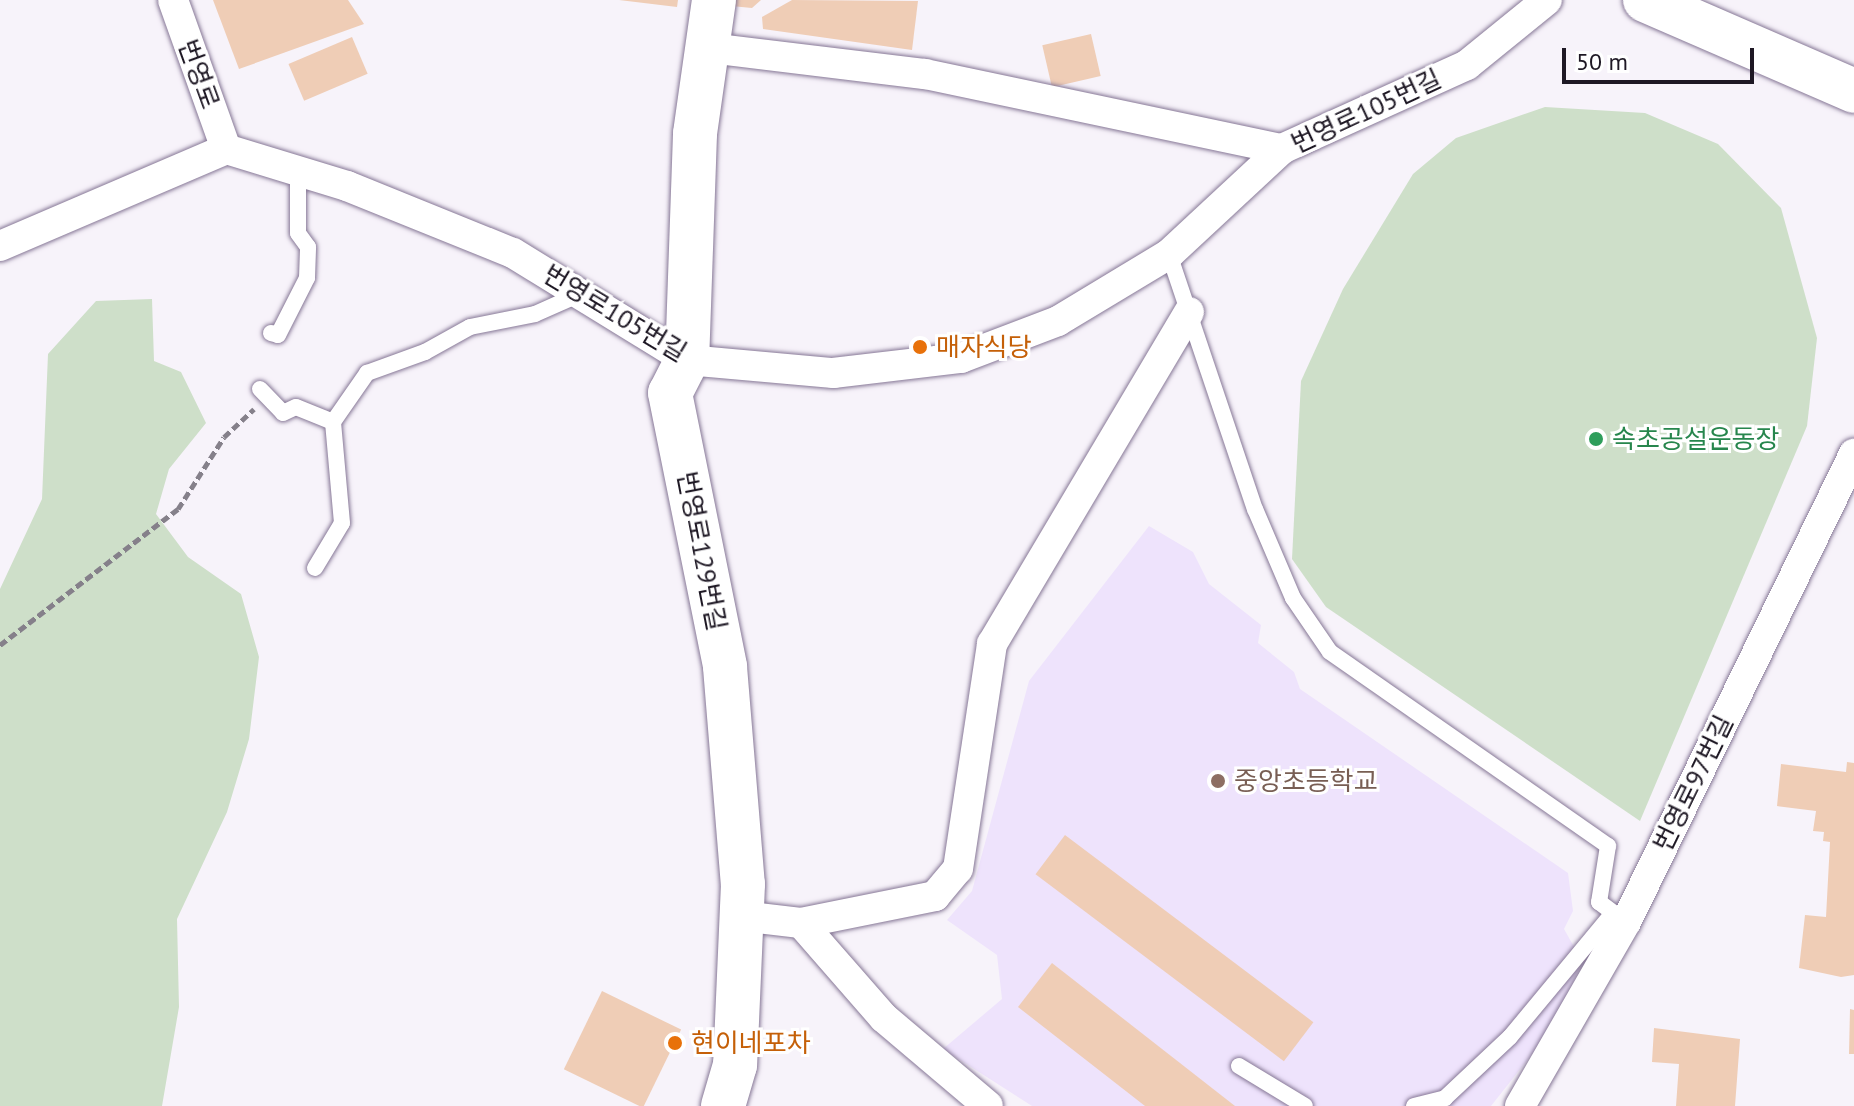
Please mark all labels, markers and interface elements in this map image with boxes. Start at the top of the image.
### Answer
scale bar [1566,32,1758,82]
street label: 번영로 [172,35,226,113]
text: 50 m [1576,46,1628,77]
street label: 번영로105번길 [1286,63,1446,159]
street label: 번영로105번길 [537,258,693,368]
place label: 매자식당 [936,331,1032,363]
marker: 매자식당 [911,338,929,356]
place label: 속초공설운동장 [1612,423,1779,455]
marker: 속초공설운동장 [1587,430,1605,448]
street label: 번영로129번길 [671,468,733,634]
street label: 번영로97번길 [1647,710,1739,856]
place label: 중앙초등학교 [1234,765,1378,797]
marker: 중앙초등학교 [1209,772,1227,790]
place label: 현이네포차 [691,1027,811,1059]
marker: 현이네포차 [666,1034,684,1052]

